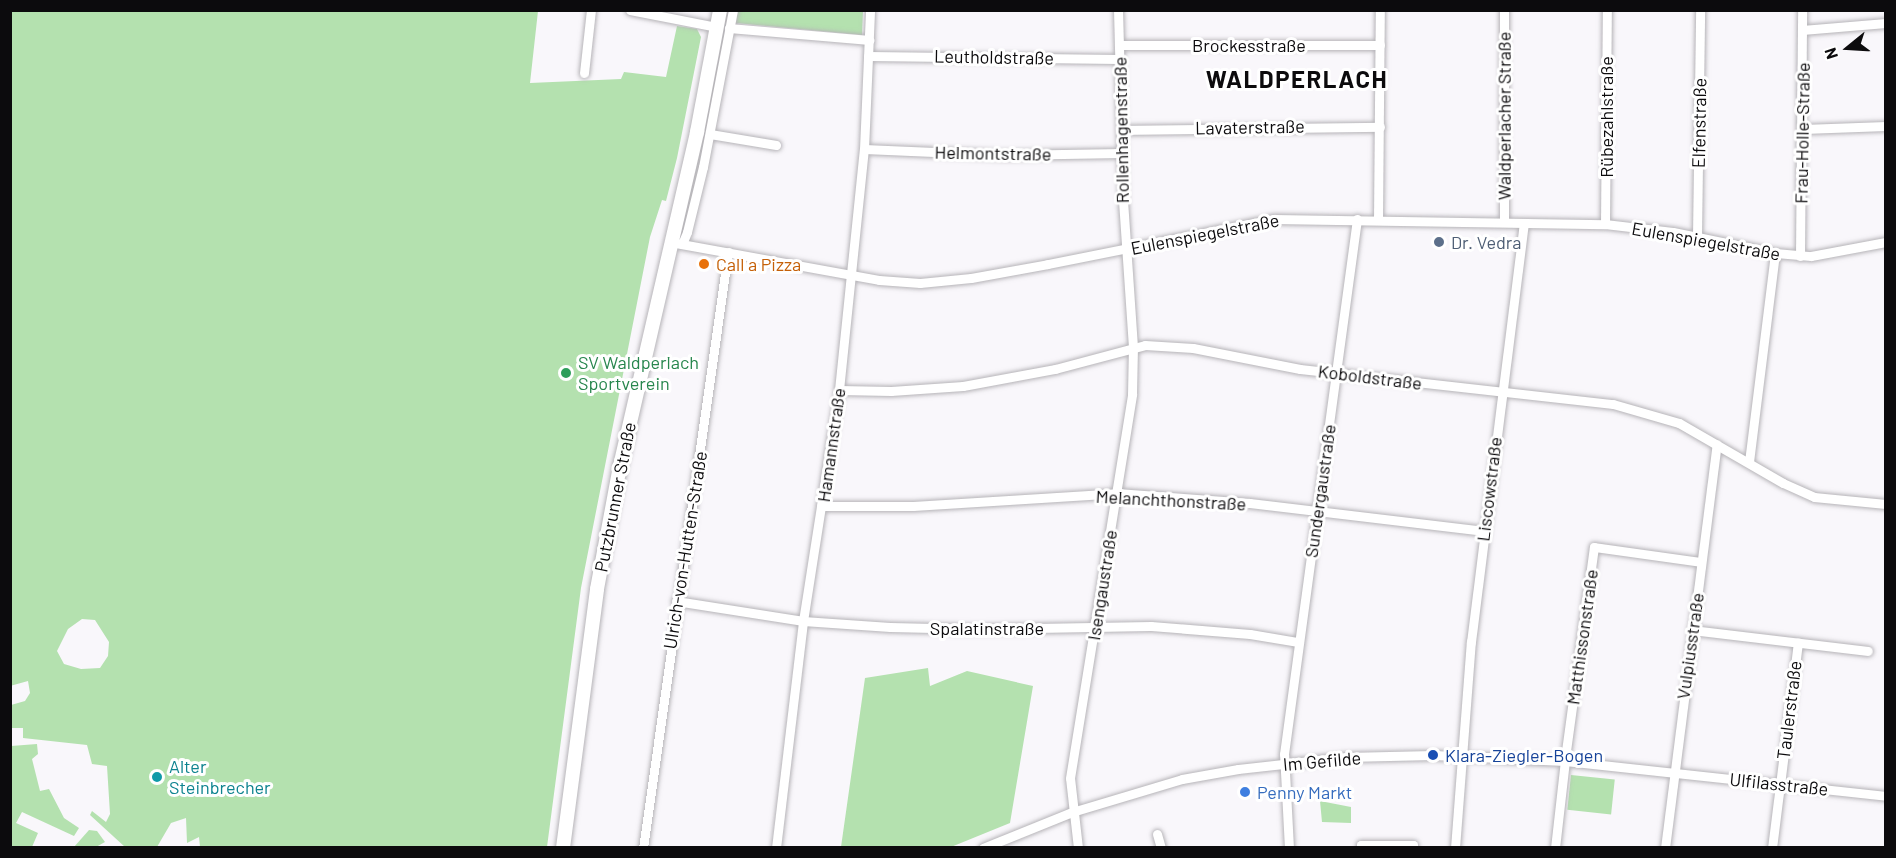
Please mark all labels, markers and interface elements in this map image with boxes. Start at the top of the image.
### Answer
north arrow [1818,18,1878,78]
street label: Waldperlacher Straße [1493,32,1515,200]
street label: Brockesstraße [1192,34,1306,56]
street label: Leutholdstraße [934,45,1054,69]
text: N [1820,46,1841,62]
street label: Rollenhagenstraße [1109,56,1133,204]
street label: Rübezahlstraße [1595,56,1617,178]
street label: Frau-Holle-Straße [1790,62,1814,204]
district label: WALDPERLACH [1206,65,1388,93]
street label: Elfenstraße [1687,78,1711,168]
street label: Lavaterstraße [1195,115,1305,139]
street label: Helmontstraße [934,141,1052,165]
street label: Eulenspiegelstraße [1129,209,1281,259]
street label: Eulenspiegelstraße [1630,217,1782,265]
place label: Dr. Vedra [1451,231,1522,253]
marker: Dr. Vedra [1432,235,1446,249]
place label: Call a Pizza [716,253,801,275]
marker: Call a Pizza [697,257,711,271]
place label: SV Waldperlach Sportverein [578,352,699,394]
street label: Koboldstraße [1317,360,1423,394]
marker: SV Waldperlach Sportverein [559,366,573,380]
street label: Hamannstraße [812,387,850,503]
street label: Putzbrunner Straße [590,420,640,574]
street label: Sundergaustraße [1300,423,1340,559]
street label: Liscowstraße [1472,435,1506,543]
street label: Ulrich-von-Hutten-Straße [659,449,711,651]
street label: Melanchthonstraße [1095,485,1247,515]
street label: Isengaustraße [1083,528,1121,642]
street label: Matthissonstraße [1562,568,1602,706]
street label: Vulpiusstraße [1672,591,1708,701]
street label: Spalatinstraße [930,617,1044,639]
street label: Taulerstraße [1772,659,1806,761]
place label: Klara-Ziegler-Bogen [1445,744,1603,766]
street label: Im Gefilde [1282,747,1362,775]
marker: Klara-Ziegler-Bogen [1426,748,1440,762]
place label: Alter Steinbrecher [169,756,271,798]
street label: Ulfilasstraße [1729,768,1829,800]
marker: Alter Steinbrecher [150,770,164,784]
place label: Penny Markt [1257,781,1352,803]
marker: Penny Markt [1238,785,1252,799]

